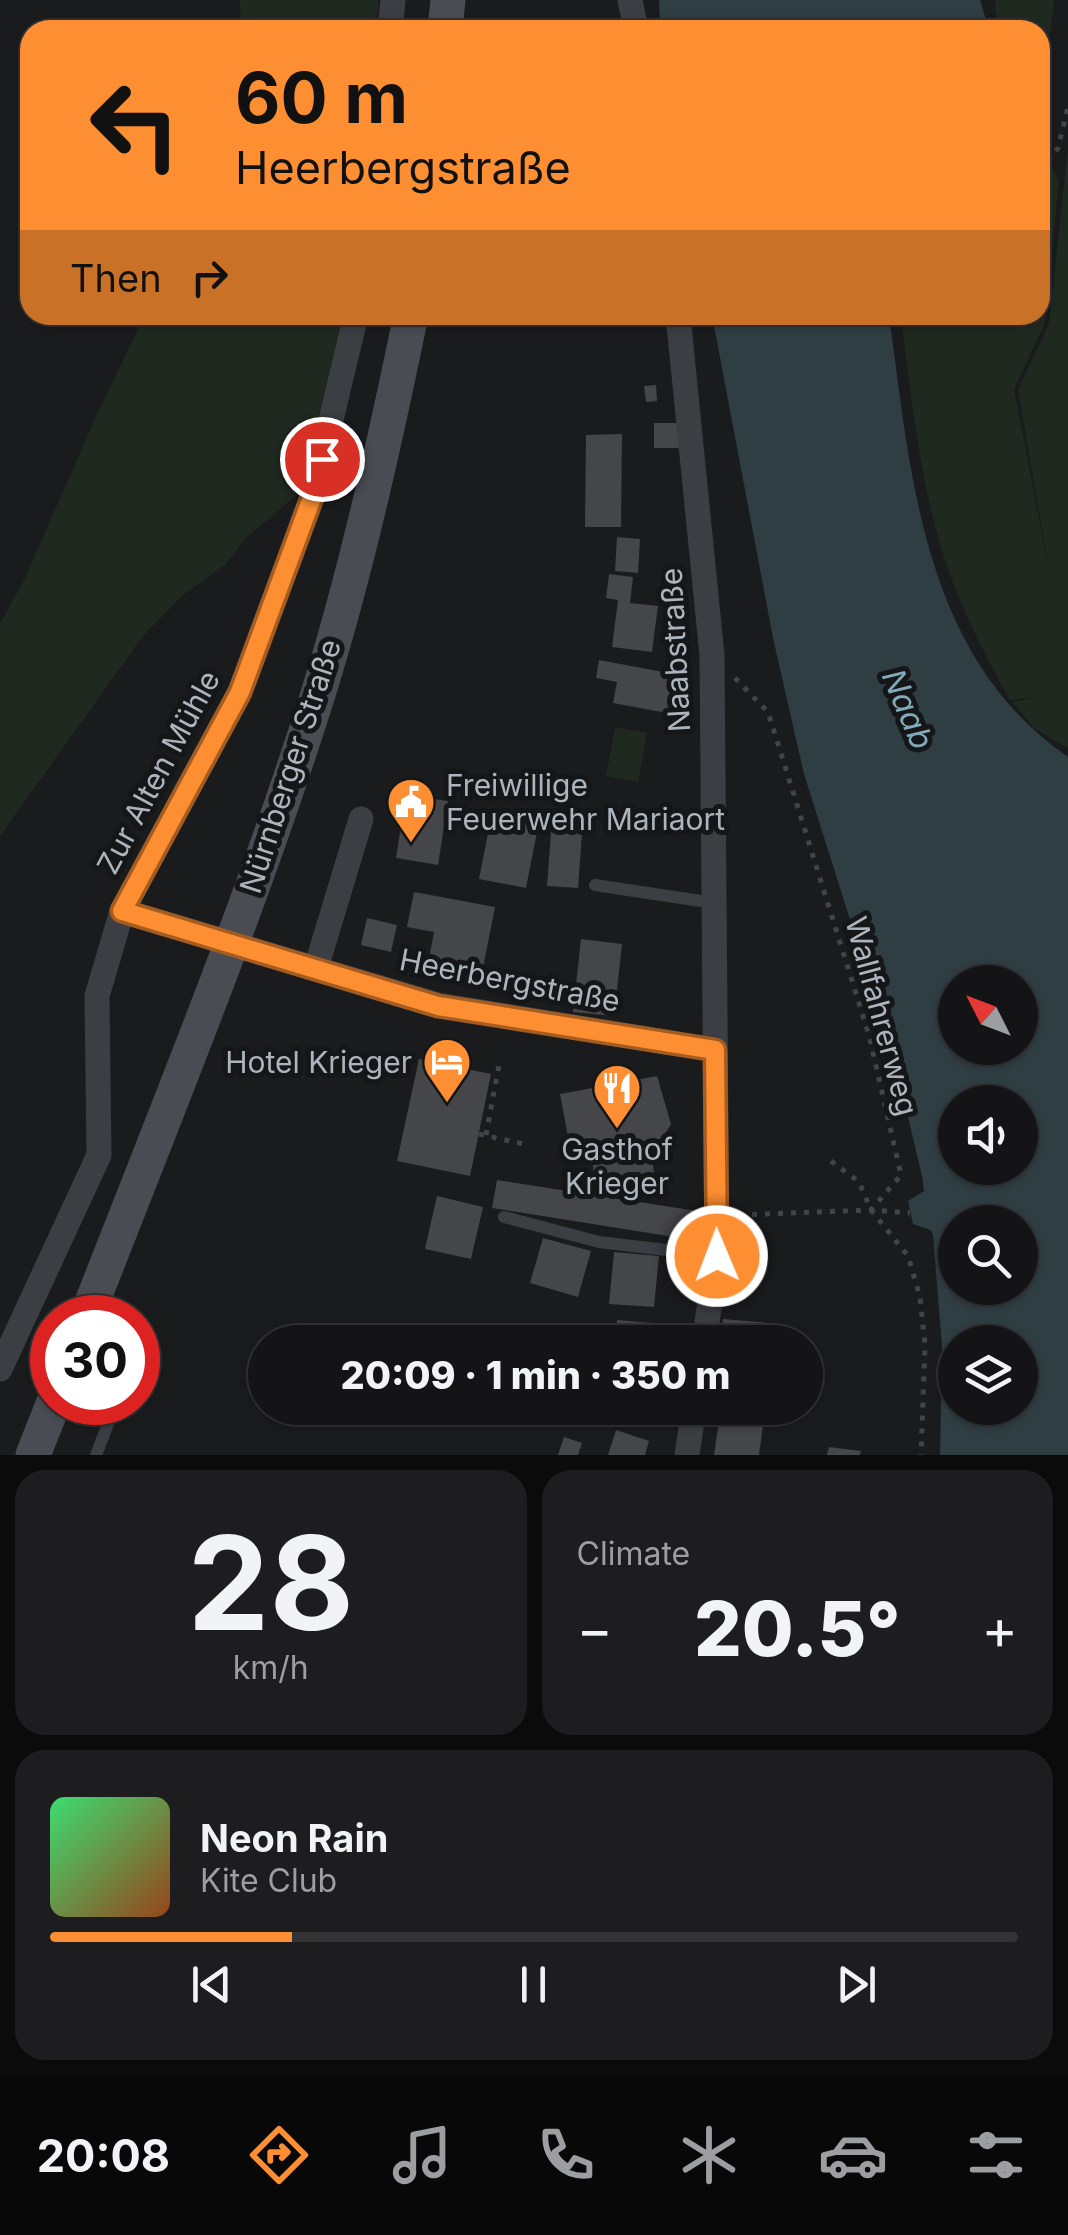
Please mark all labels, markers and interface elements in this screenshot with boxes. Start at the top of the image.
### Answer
text: 60 m [235,55,408,140]
icon: left [70,60,200,190]
text: Heerbergstraße [235,140,571,195]
icon: right [182,250,237,305]
text: Then [70,255,162,301]
pin [280,417,365,502]
icon: arrive [295,432,350,487]
street label: Naabstraße [653,567,697,733]
street label: Nürnberger Straße [232,634,348,898]
water label: Naab [874,663,942,755]
street label: Zur Alten Mühle [89,664,227,880]
place label: Freiwillige Feuerwehr Mariaort [446,767,725,837]
public building icon: Freiwillige Feuerwehr Mariaort [385,776,437,844]
street label: Wallfahrerweg [838,913,926,1119]
street label: Heerbergstraße [397,941,623,1019]
north arrow [938,965,1038,1065]
map controls [938,965,1038,1425]
hotel icon: Hotel Krieger [421,1036,473,1104]
place label: Hotel Krieger [225,1044,412,1080]
restaurant icon: Gasthof Krieger [591,1062,643,1130]
button: sound [938,1085,1038,1185]
place label: Gasthof Krieger [561,1131,673,1201]
position arrow [665,1204,769,1308]
button: search [938,1205,1038,1305]
speed limit sign: 30 [30,1295,160,1425]
button: layers [938,1325,1038,1425]
text: 20:09 · 1 min · 350 m [340,1352,731,1398]
text: 28 [188,1504,354,1661]
text: Climate [577,1534,690,1573]
text: 20.5° [694,1583,901,1674]
text: − [577,1596,613,1662]
text: + [982,1596,1018,1662]
text: km/h [233,1648,309,1687]
text: Neon Rain [200,1815,388,1861]
text: Kite Club [200,1861,337,1900]
icon: previous [184,1957,239,2012]
icon: pause [506,1957,561,2012]
icon: next [829,1957,884,2012]
icon: directions [244,2120,314,2190]
icon: music [387,2120,457,2190]
icon: phone [531,2120,601,2190]
icon: climate [674,2120,744,2190]
icon: car [818,2120,888,2190]
icon: filters [961,2120,1031,2190]
text: 20:08 [37,2128,170,2183]

